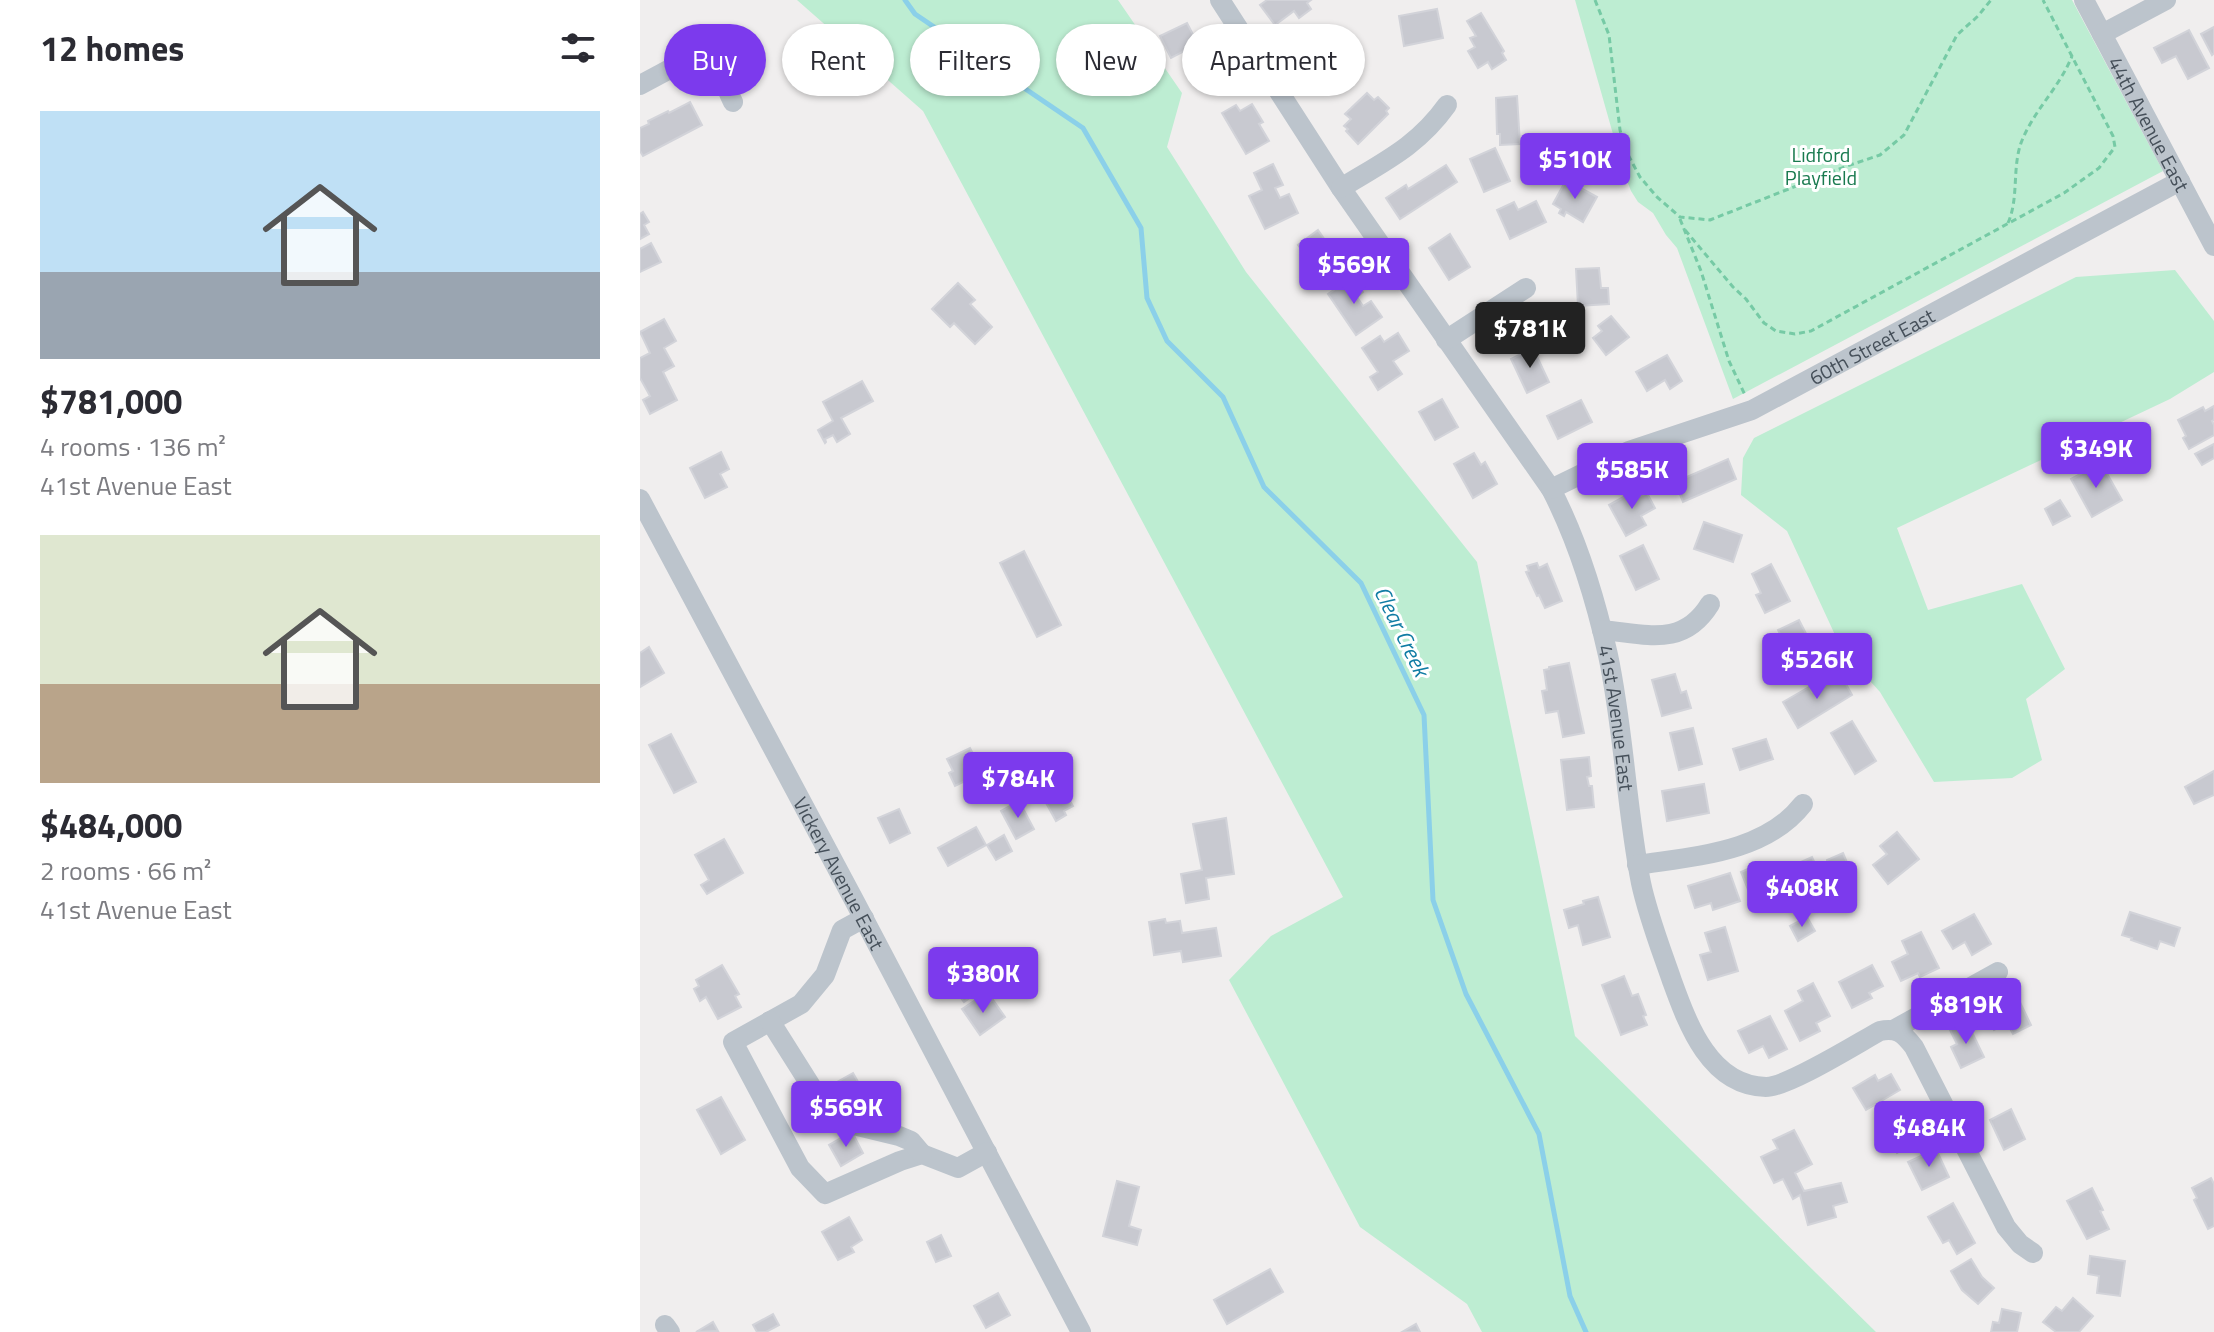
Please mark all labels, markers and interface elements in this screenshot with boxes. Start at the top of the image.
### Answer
text: 12 homes [40,22,184,74]
chip: Buy [664,24,766,96]
chip: Rent [782,24,894,96]
chip: Filters [910,24,1040,96]
chip: New [1056,24,1166,96]
chip: Apartment [1182,24,1365,96]
icon: filters [556,26,600,70]
street label: 44th Avenue East [2101,51,2198,197]
pin: $510K [1519,133,1631,201]
text: $510K [1538,139,1612,178]
park label: Lidford Playfield [1785,139,1857,193]
icon: home [248,163,392,307]
pin: $569K [1298,238,1410,306]
text: $569K [1317,244,1391,283]
street label: 60th Street East [1803,300,1940,392]
pin: $781K [1474,302,1586,370]
text: $781K [1493,308,1567,347]
text: $781,000 [40,375,182,427]
pin: $349K [2040,422,2152,490]
text: 4 rooms · 136 m² [40,427,226,466]
text: $349K [2059,428,2133,467]
pin: $585K [1576,443,1688,511]
text: $585K [1595,449,1669,488]
text: 41st Avenue East [40,466,232,505]
water label: Clear Creek [1366,580,1439,684]
icon: home [248,587,392,731]
pin: $526K [1761,633,1873,701]
text: $526K [1780,639,1854,678]
street label: 41st Avenue East [1591,641,1643,793]
pin: $784K [962,752,1074,820]
text: $784K [981,758,1055,797]
street label: Vickery Avenue East [786,791,893,955]
text: $484,000 [40,799,182,851]
text: 2 rooms · 66 m² [40,851,211,890]
pin: $408K [1746,861,1858,929]
text: $408K [1765,867,1839,906]
text: 41st Avenue East [40,890,232,929]
pin: $380K [927,947,1039,1015]
text: $380K [946,953,1020,992]
pin: $819K [1910,978,2022,1046]
text: $819K [1929,984,2003,1023]
pin: $569K [790,1081,902,1149]
text: $569K [809,1087,883,1126]
pin: $484K [1873,1101,1985,1169]
text: $484K [1892,1107,1966,1146]

